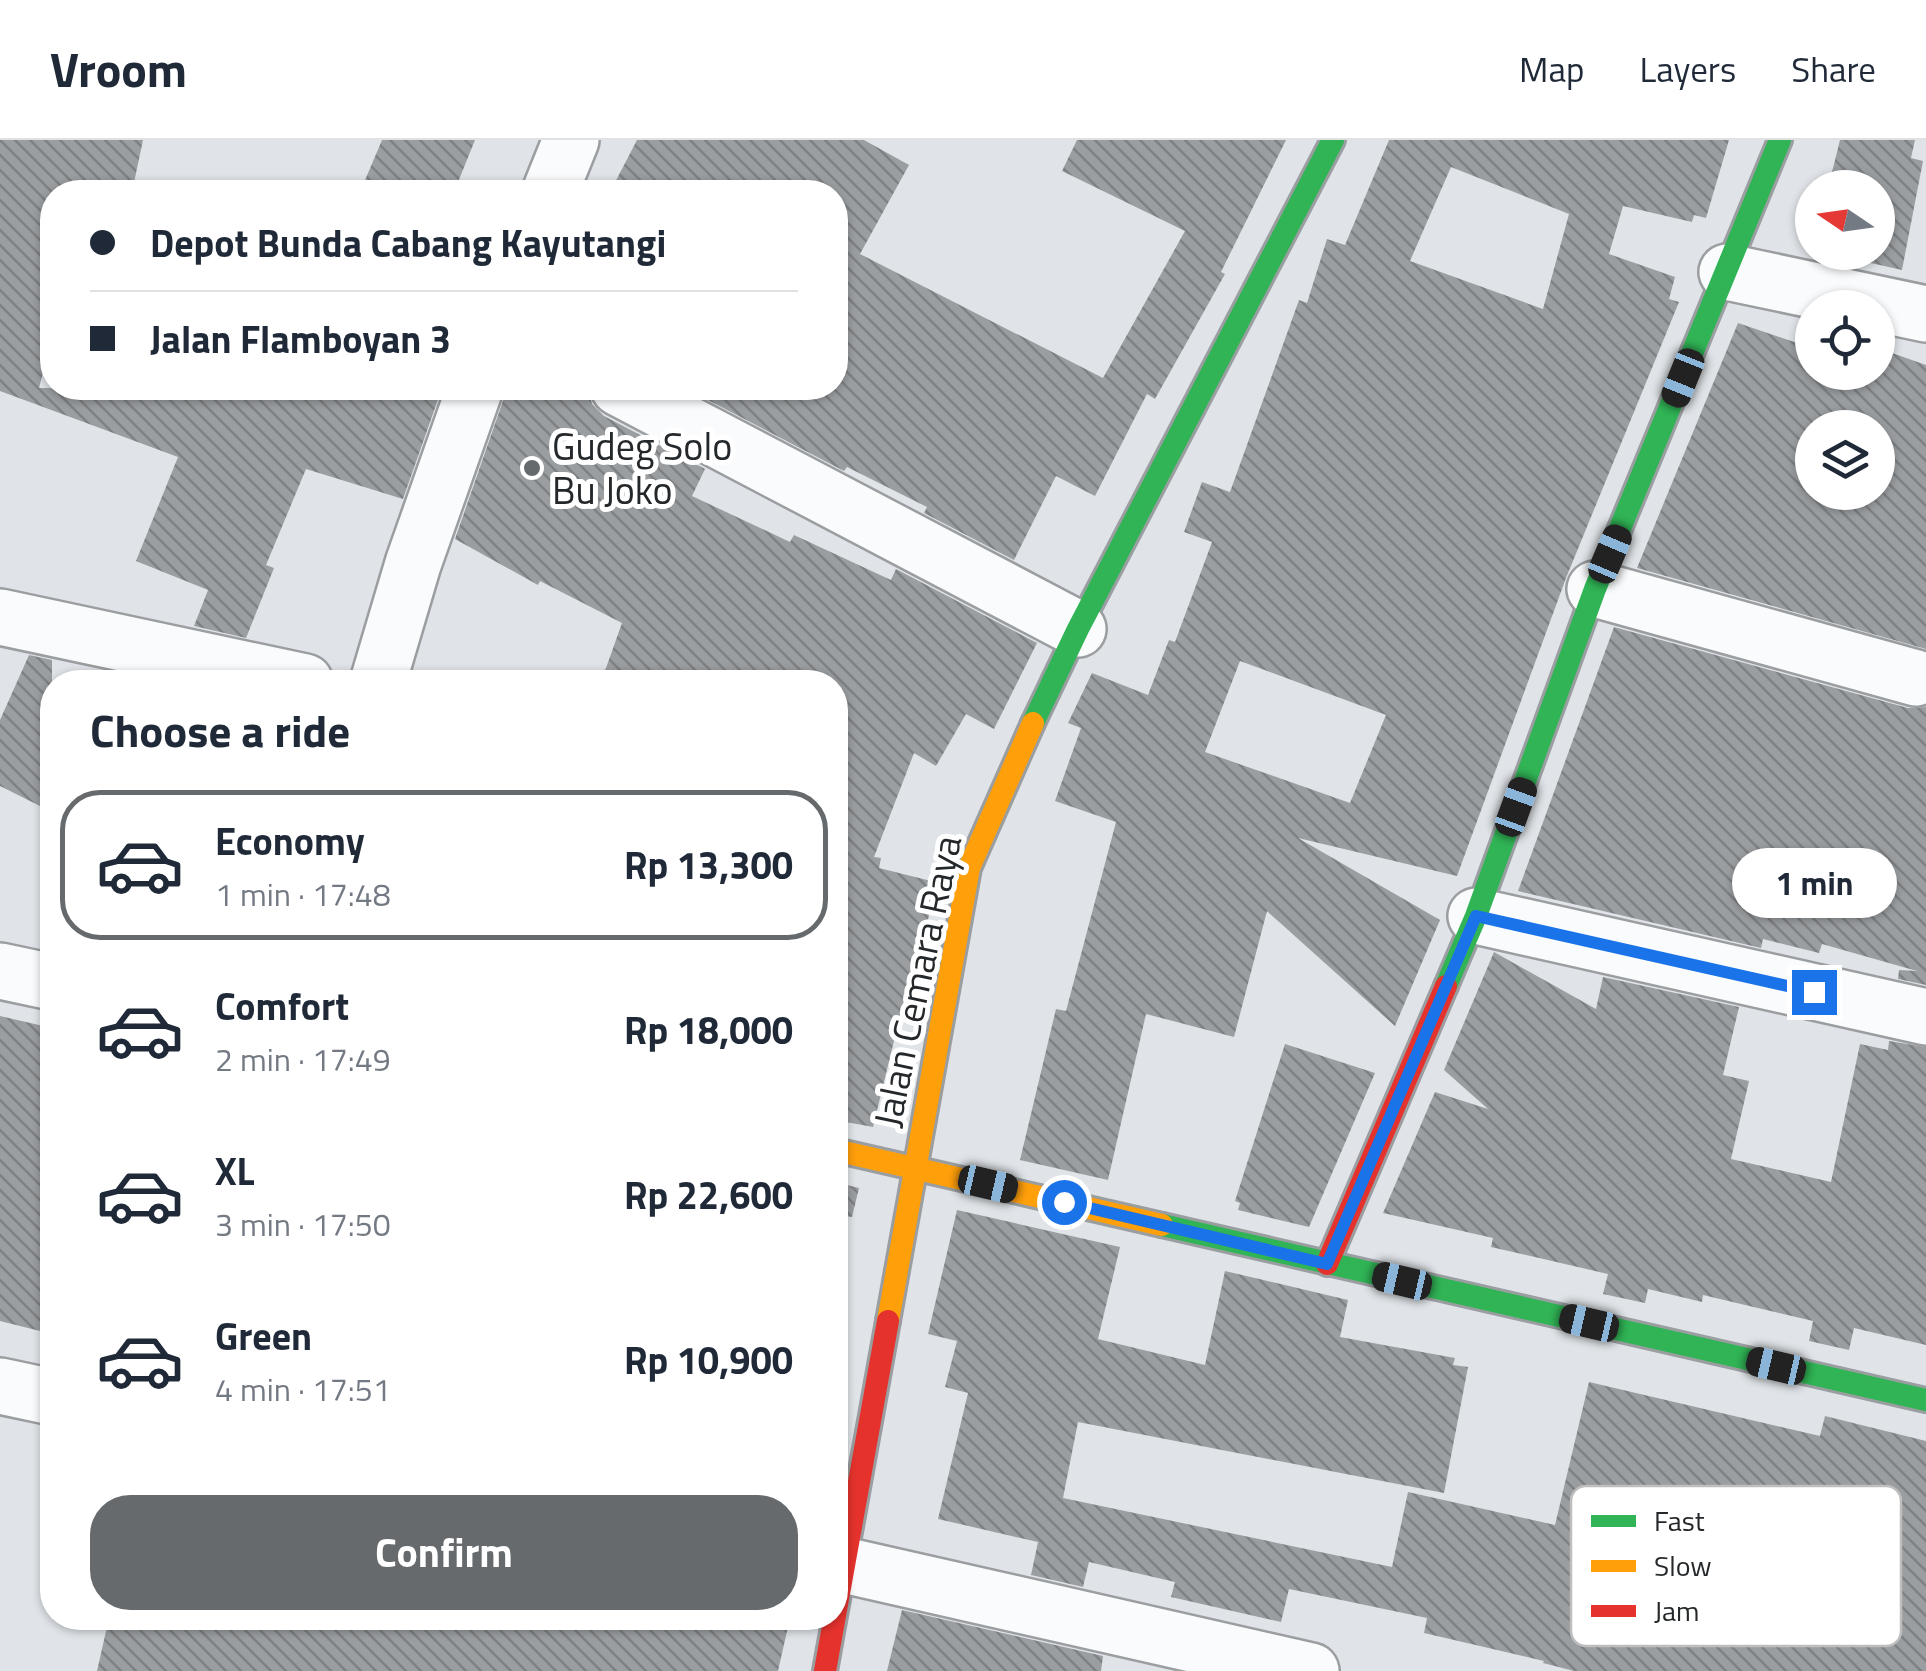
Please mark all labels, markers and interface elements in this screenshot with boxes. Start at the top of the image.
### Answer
text: Vroom [50,33,187,106]
text: Map [1519,42,1584,96]
text: Layers [1639,42,1736,96]
text: Share [1791,42,1876,96]
north arrow [1795,170,1895,270]
map controls [1795,170,1895,510]
text: Depot Bunda Cabang Kayutangi [150,214,666,272]
button: locate [1795,290,1895,390]
text: Jalan Flamboyan 3 [150,310,451,368]
car [1658,345,1708,411]
button: layers [1795,410,1895,510]
place label: Gudeg Solo Bu Joko [552,417,732,519]
marker: Gudeg Solo Bu Joko [521,457,543,479]
car [1584,521,1636,587]
text: Choose a ride [90,696,350,764]
car [1492,774,1540,840]
text: Economy [215,812,365,870]
icon: car [95,820,185,910]
street label: Jalan Cemara Raya [858,830,976,1132]
text: Rp 13,300 [624,836,793,894]
callout: 1 min [1732,847,1896,917]
text: 1 min [1776,859,1853,907]
text: 1 min · 17:48 [215,870,391,918]
route end [1792,970,1837,1015]
text: Comfort [215,977,349,1035]
icon: car [95,985,185,1075]
text: Rp 18,000 [624,1001,793,1059]
text: 2 min · 17:49 [215,1035,391,1083]
text: XL [215,1142,255,1200]
icon: car [95,1150,185,1240]
car [955,1163,1021,1205]
text: Rp 22,600 [624,1166,793,1224]
route start [1042,1180,1087,1225]
text: 3 min · 17:50 [215,1200,391,1248]
car [1369,1260,1435,1302]
car [1556,1302,1622,1344]
text: Green [215,1307,312,1365]
icon: car [95,1315,185,1405]
text: Rp 10,900 [624,1331,793,1389]
car [1743,1345,1809,1387]
text: 4 min · 17:51 [215,1365,391,1413]
legend [1571,1486,1901,1646]
button: Confirm [90,1495,798,1610]
text: Fast [1654,1499,1705,1542]
text: Slow [1654,1544,1712,1587]
text: Jam [1654,1589,1700,1632]

